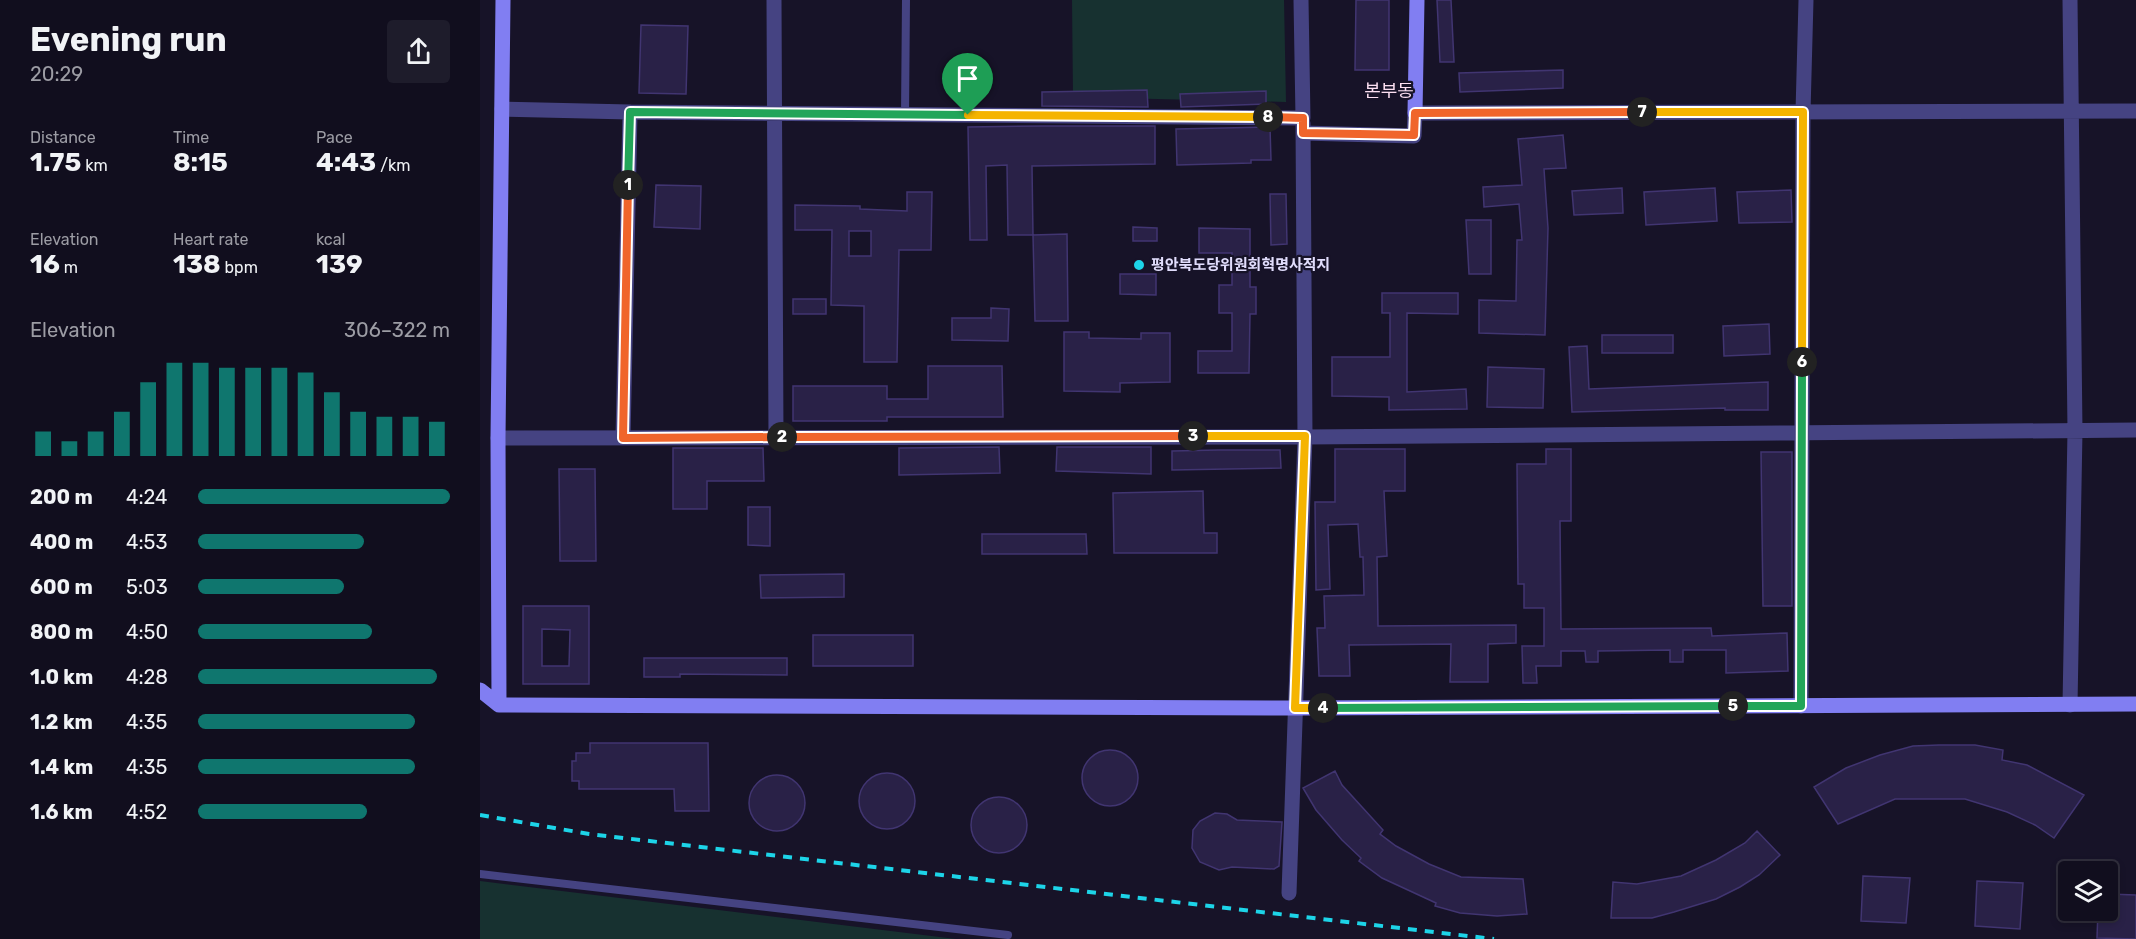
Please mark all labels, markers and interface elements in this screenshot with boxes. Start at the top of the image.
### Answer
text: Evening run [30,20,227,59]
button: share [387,20,450,83]
pin [942,53,993,115]
text: 20:29 [30,62,83,86]
icon: arrive [951,62,984,95]
district label: 본부동 [1364,80,1414,102]
pin: 7 [1627,97,1657,127]
pin: 8 [1253,102,1283,132]
text: 7 [1637,102,1647,121]
text: 8 [1263,107,1273,126]
text: Distance [30,128,96,147]
text: Time [173,128,209,147]
text: Pace [316,128,353,147]
text: 1.75 [30,147,81,178]
text: 8:15 [173,147,228,178]
text: 4:43 [316,147,376,178]
text: km [81,156,108,175]
text: /km [376,156,410,175]
pin: 1 [613,170,643,200]
text: 1 [624,175,632,194]
text: Elevation [30,230,99,249]
text: Heart rate [173,230,248,249]
text: kcal [316,230,345,249]
text: 16 [30,249,60,280]
text: 138 [173,249,221,280]
text: 139 [316,249,363,280]
place label: 평안북도당위원회혁명사적지 [1151,256,1330,274]
text: m [60,258,78,277]
text: bpm [221,258,258,277]
marker: 평안북도당위원회혁명사적지 [1132,258,1146,272]
text: Elevation [30,318,116,342]
text: 306–322 m [344,318,450,342]
pin: 6 [1787,347,1817,377]
text: 6 [1797,352,1807,371]
pin: 3 [1178,421,1208,451]
pin: 2 [767,422,797,452]
text: 3 [1188,426,1198,445]
text: 2 [777,427,787,446]
text: 200 m [30,485,93,509]
text: 4:24 [126,485,168,509]
text: 400 m [30,530,93,554]
text: 4:53 [126,530,167,554]
text: 600 m [30,575,93,599]
text: 5:03 [126,575,168,599]
text: 800 m [30,620,93,644]
text: 4:50 [126,620,168,644]
text: 1.0 km [30,665,93,689]
text: 4:28 [126,665,168,689]
pin: 5 [1718,691,1748,721]
pin: 4 [1308,693,1338,723]
text: 5 [1728,696,1738,715]
text: 4 [1318,698,1328,717]
text: 1.2 km [30,710,93,734]
text: 4:35 [126,710,167,734]
text: 1.4 km [30,755,93,779]
text: 4:35 [126,755,167,779]
text: 1.6 km [30,800,93,824]
text: 4:52 [126,800,167,824]
map controls [2058,861,2118,921]
button: layers [2058,861,2118,921]

